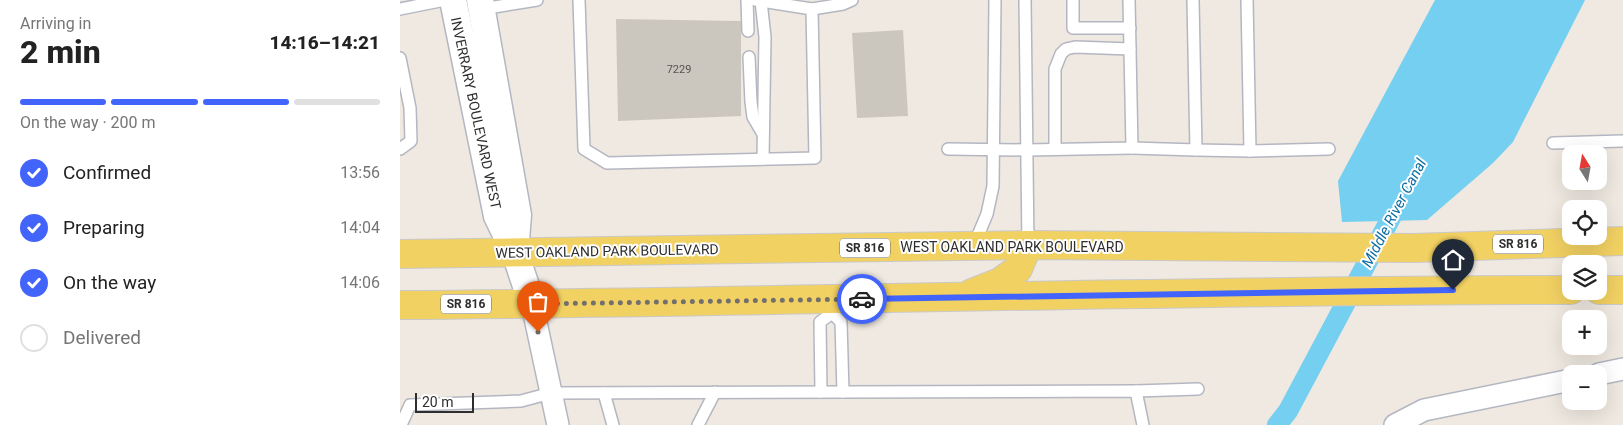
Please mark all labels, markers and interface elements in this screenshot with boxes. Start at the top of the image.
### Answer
text: Arriving in [20,14,91,33]
street label: INVERRARY BOULEVARD WEST [448,15,504,211]
text: 14:16–14:21 [269,31,380,54]
text: 2 min [20,33,101,71]
house number: 7229 [667,63,691,76]
text: On the way · 200 m [20,113,156,132]
north arrow [1562,145,1608,190]
map controls [1562,145,1607,410]
water label: Middle River Canal [1358,155,1430,270]
icon: check [20,159,48,187]
text: Confirmed [63,161,151,184]
text: 13:56 [340,163,380,182]
button: locate [1562,200,1607,245]
icon: check [20,214,48,242]
text: Preparing [63,216,145,239]
text: 14:04 [340,218,380,237]
road number: SR 816 [1493,234,1543,253]
road number: SR 816 [840,238,890,258]
street label: WEST OAKLAND PARK BOULEVARD [900,239,1124,255]
pin [1432,239,1474,290]
street label: WEST OAKLAND PARK BOULEVARD [495,241,719,261]
icon: home [1439,246,1467,274]
button: layers [1562,255,1607,300]
icon: check [20,269,48,297]
text: On the way [63,271,156,294]
text: 14:06 [340,273,380,292]
courier [837,274,887,324]
pin [517,281,559,332]
icon: car [848,285,876,313]
icon: bag [524,288,552,316]
road number: SR 816 [441,294,491,314]
button: + [1562,310,1607,355]
text: Delivered [63,326,141,349]
button: − [1562,365,1607,410]
scale bar [415,390,474,413]
text: 20 m [422,394,454,410]

